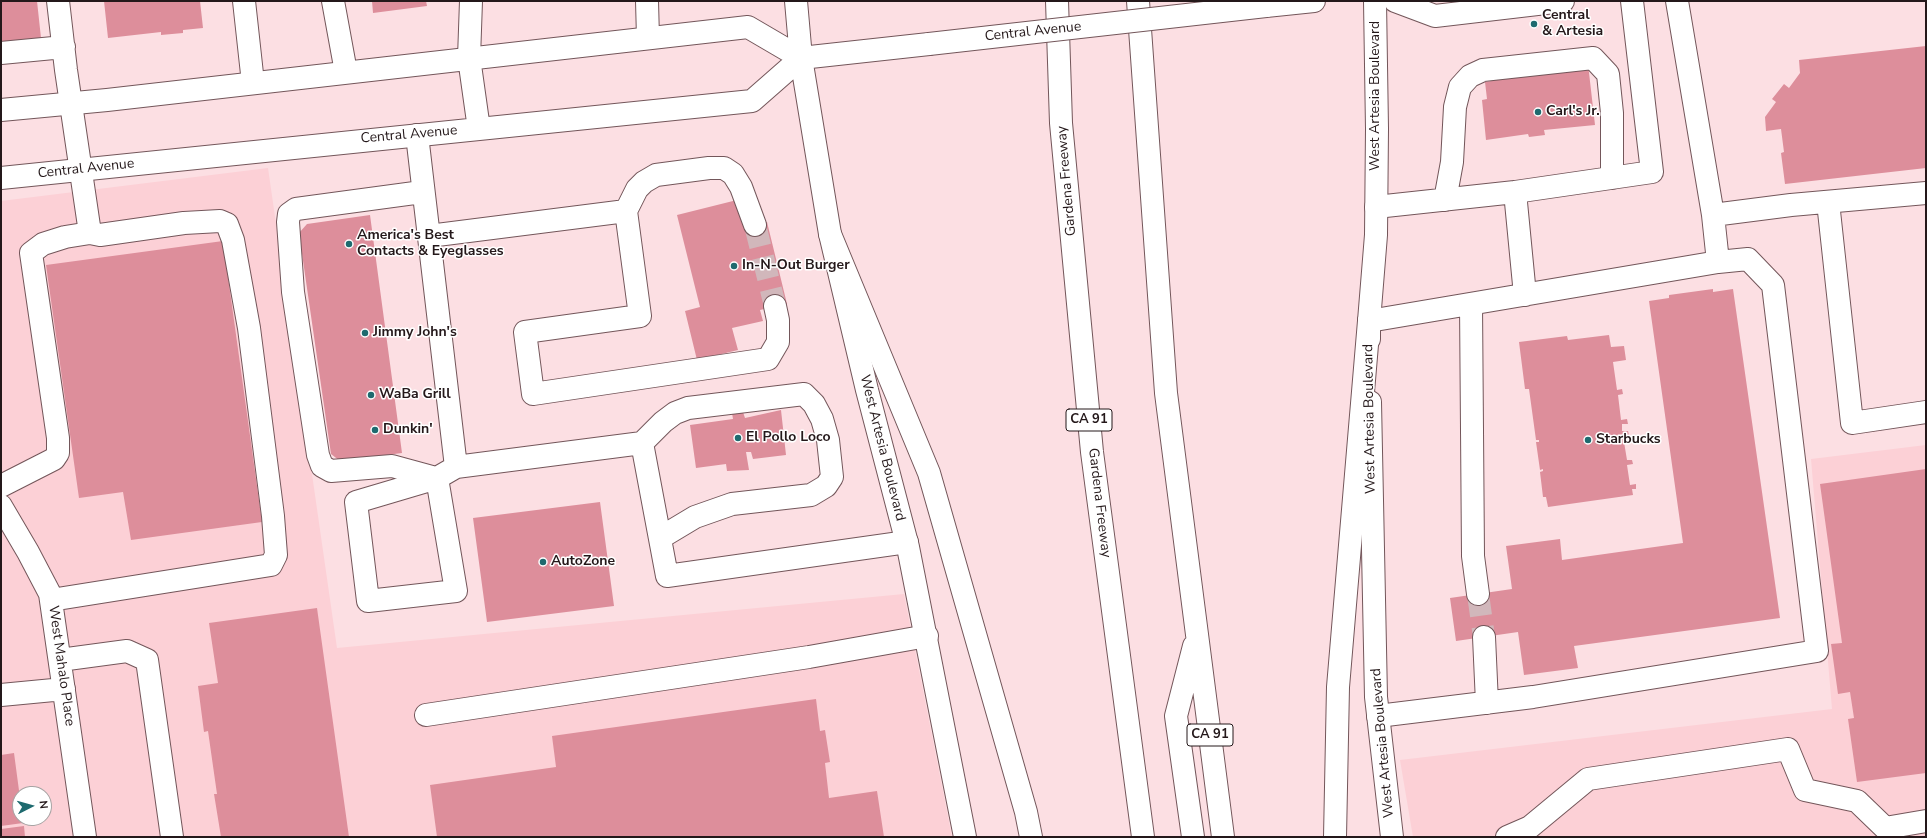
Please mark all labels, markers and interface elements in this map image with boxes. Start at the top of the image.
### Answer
place label: Central & Artesia [1542,8,1603,40]
street label: Central Avenue [984,19,1082,45]
marker: Central & Artesia [1529,19,1539,29]
street label: West Artesia Boulevard [1368,21,1384,171]
place label: Carl's Jr. [1546,104,1600,120]
marker: Carl's Jr. [1533,107,1543,117]
street label: Central Avenue [360,122,458,148]
street label: Gardena Freeway [1054,125,1080,237]
street label: Central Avenue [37,156,135,182]
place label: America's Best Contacts & Eyeglasses [357,228,504,260]
marker: America's Best Contacts & Eyeglasses [344,239,354,249]
place label: In-N-Out Burger [742,258,850,274]
marker: In-N-Out Burger [729,261,739,271]
place label: Jimmy John's [373,325,457,341]
marker: Jimmy John's [360,328,370,338]
street label: West Artesia Boulevard [1360,344,1380,494]
street label: West Artesia Boulevard [856,373,908,523]
place label: WaBa Grill [379,387,451,403]
marker: WaBa Grill [366,390,376,400]
road number: CA 91 [1066,409,1112,431]
place label: Dunkin' [383,422,433,438]
marker: Dunkin' [370,425,380,435]
place label: El Pollo Loco [746,430,831,446]
place label: Starbucks [1596,432,1661,448]
marker: El Pollo Loco [733,433,743,443]
marker: Starbucks [1583,435,1593,445]
street label: Gardena Freeway [1084,447,1114,559]
place label: AutoZone [551,554,615,570]
marker: AutoZone [538,557,548,567]
street label: West Mahalo Place [44,605,78,727]
street label: West Artesia Boulevard [1368,667,1398,819]
road number: CA 91 [1187,724,1233,746]
north arrow [12,786,52,826]
text: N [36,800,51,810]

